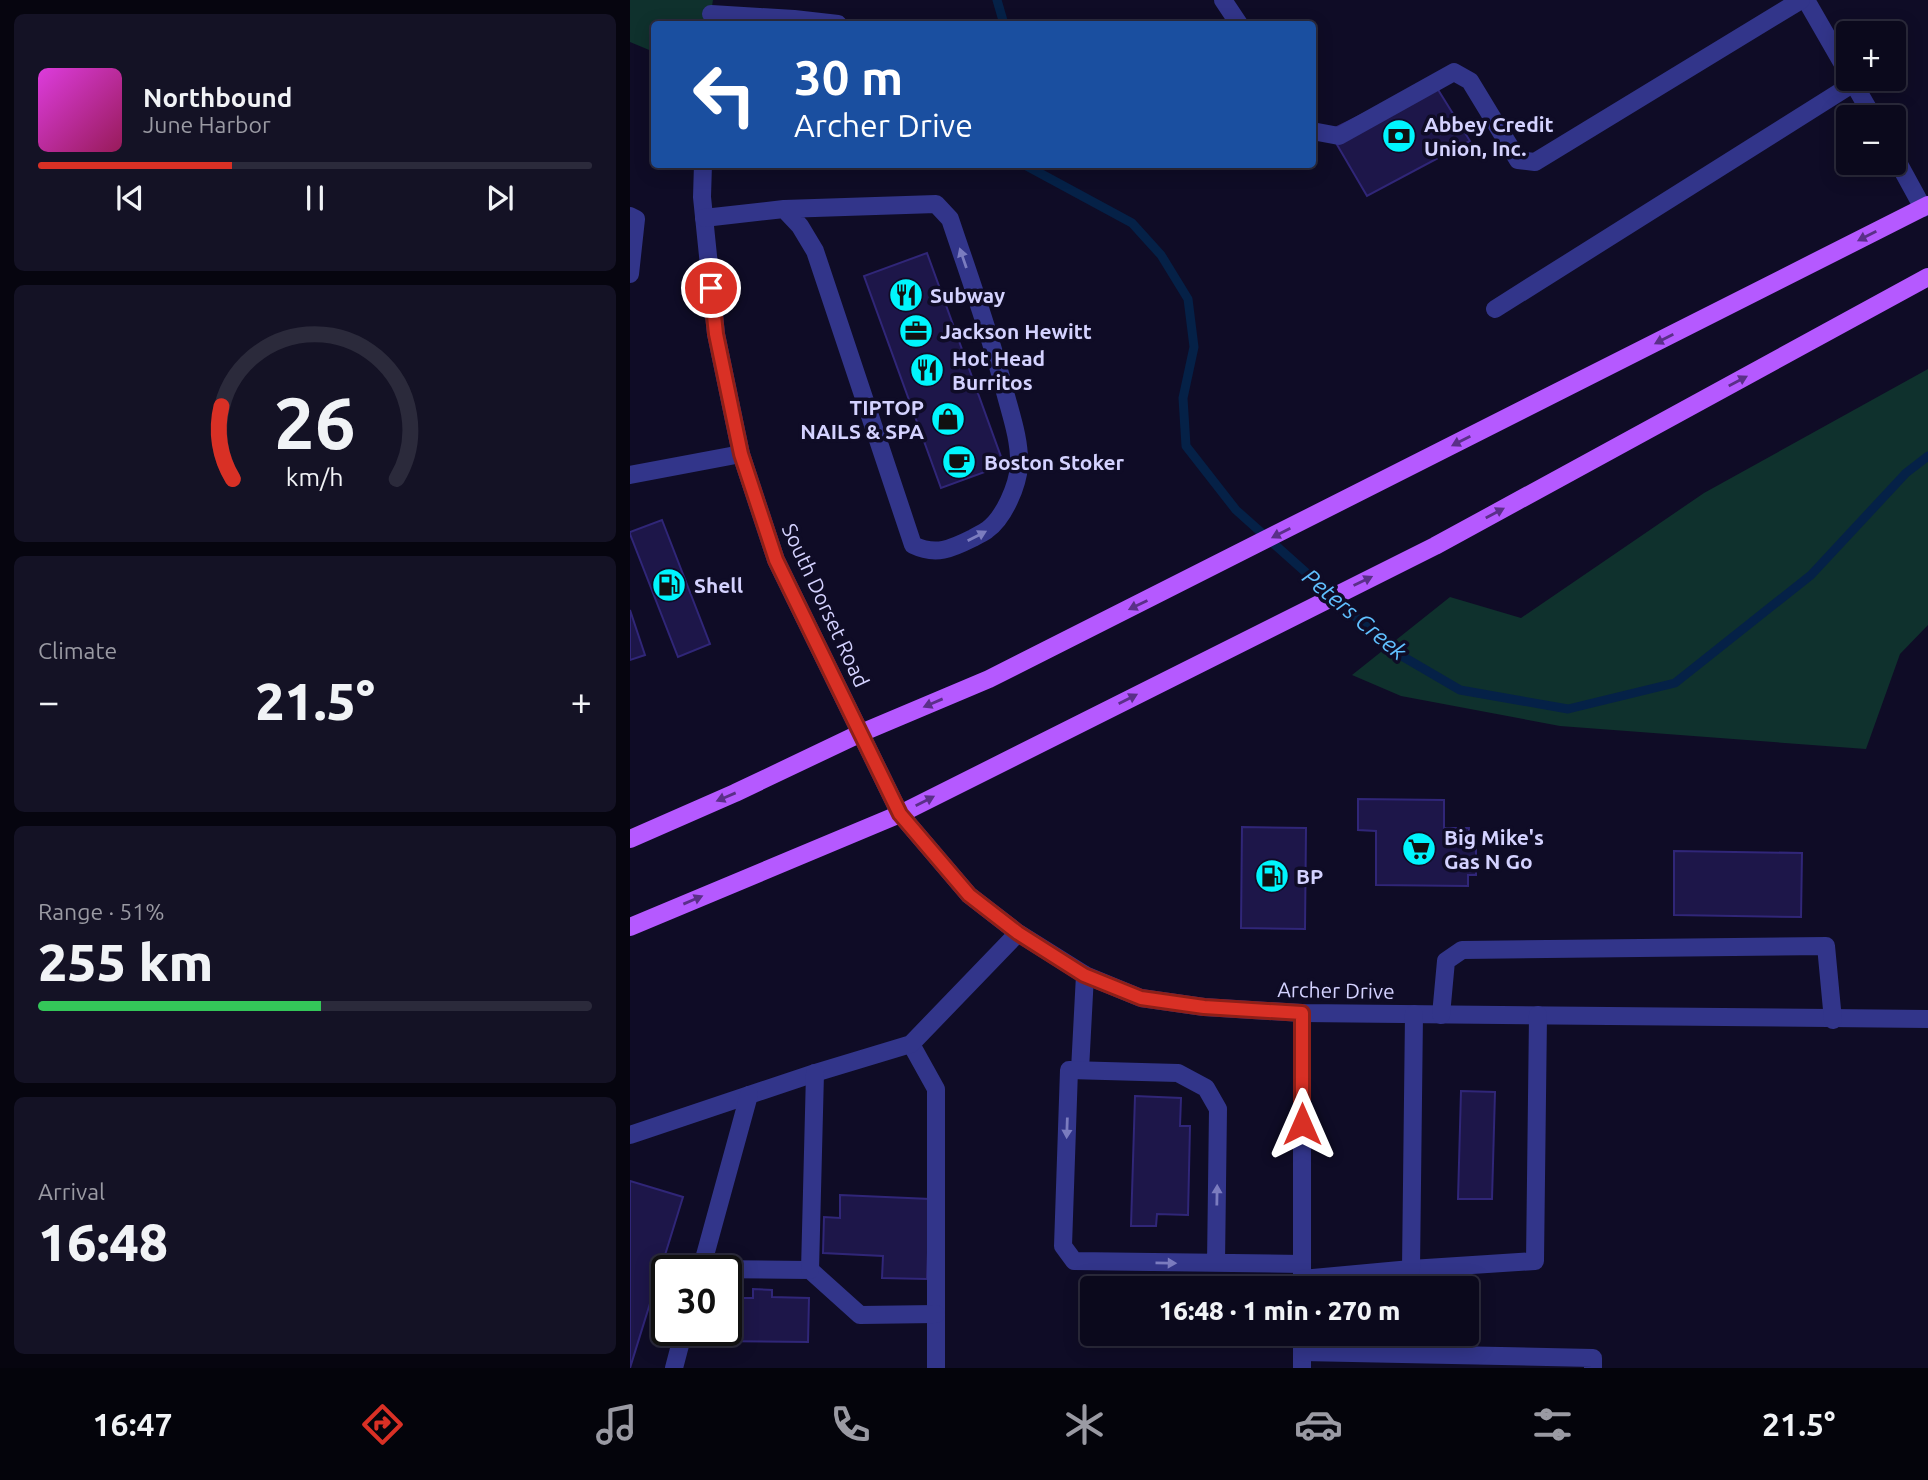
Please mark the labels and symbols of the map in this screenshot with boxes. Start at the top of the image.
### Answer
place label: Abbey Credit Union, Inc. [1424,112,1554,160]
bank icon: Abbey Credit Union, Inc. [1380,117,1418,155]
one-way arrow [1857,231,1877,242]
one-way arrow [957,247,968,268]
pin [681,258,741,318]
restaurant icon: Subway [887,276,925,314]
place label: Subway [930,283,1005,307]
office icon: Jackson Hewitt [897,312,935,350]
place label: Jackson Hewitt [940,319,1092,343]
one-way arrow [1654,333,1674,344]
place label: Hot Head Burritos [952,346,1045,394]
restaurant icon: Hot Head Burritos [908,351,946,389]
one-way arrow [1728,375,1748,387]
place label: TIPTOP NAILS & SPA [800,395,924,443]
shop icon: TIPTOP NAILS & SPA [929,400,967,438]
one-way arrow [1451,436,1471,447]
cafe icon: Boston Stoker [940,443,978,481]
place label: Boston Stoker [984,450,1125,474]
one-way arrow [1485,507,1505,519]
street label: South Dorset Road [778,519,874,691]
one-way arrow [1271,527,1291,538]
one-way arrow [967,530,987,541]
water label: Peters Creek [1298,563,1412,665]
fuel station icon: Shell [650,566,688,604]
place label: Shell [694,573,743,597]
one-way arrow [1353,576,1373,587]
one-way arrow [1128,600,1148,611]
one-way arrow [1118,693,1138,705]
one-way arrow [922,698,943,709]
one-way arrow [715,792,736,803]
one-way arrow [915,796,935,807]
place label: Big Mike's Gas N Go [1444,825,1544,873]
supermarket icon: Big Mike's Gas N Go [1400,830,1438,868]
fuel station icon: BP [1253,857,1291,895]
place label: BP [1296,864,1323,888]
one-way arrow [683,895,704,906]
street label: Archer Drive [1277,977,1395,1003]
position arrow [1265,1087,1339,1161]
one-way arrow [1062,1118,1073,1140]
one-way arrow [1211,1184,1223,1206]
speed limit sign: 30 [651,1255,742,1346]
one-way arrow [1155,1257,1177,1268]

